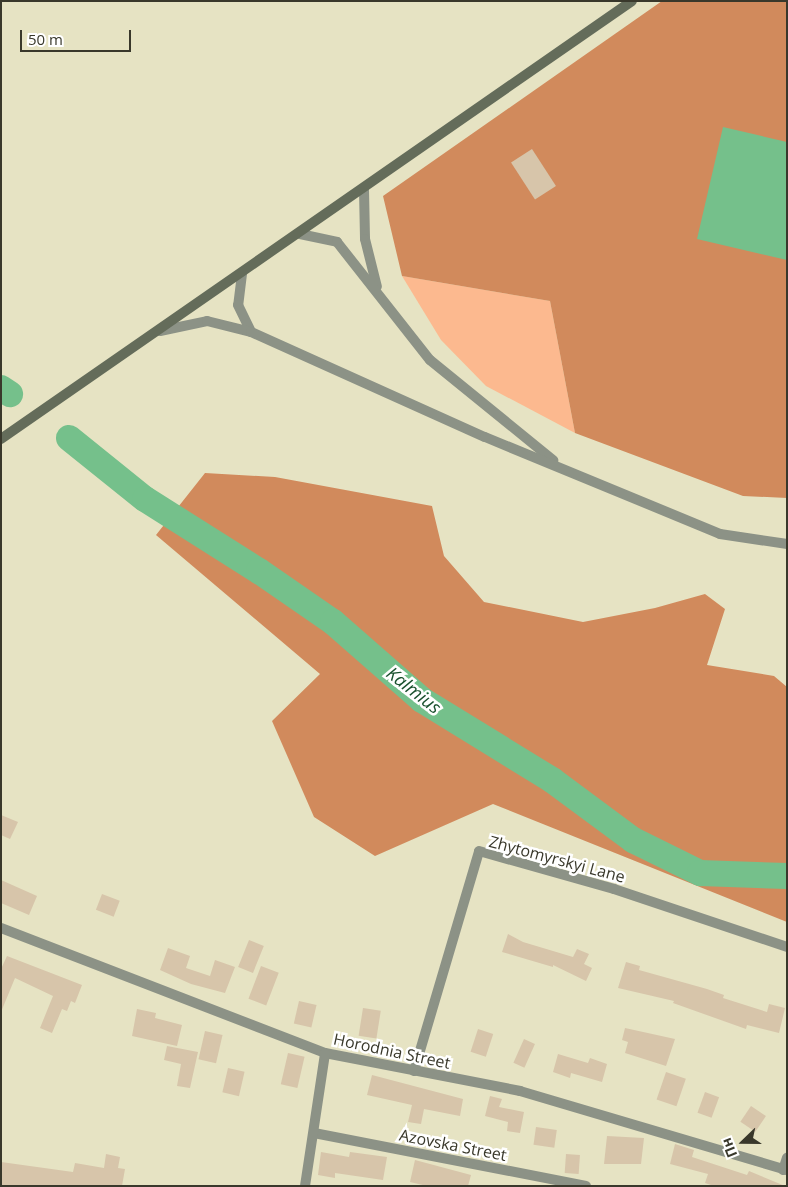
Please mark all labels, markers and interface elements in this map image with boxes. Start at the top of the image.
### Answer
scale bar [22,20,134,52]
text: 50 m [28,29,63,49]
water label: Kalmius [382,662,446,718]
street label: Zhytomyrskyi Lane [487,832,627,886]
street label: Horodnia Street [332,1029,452,1073]
north arrow [718,1117,768,1167]
street label: Azovska Street [398,1125,508,1165]
text: Пн [716,1135,741,1161]

